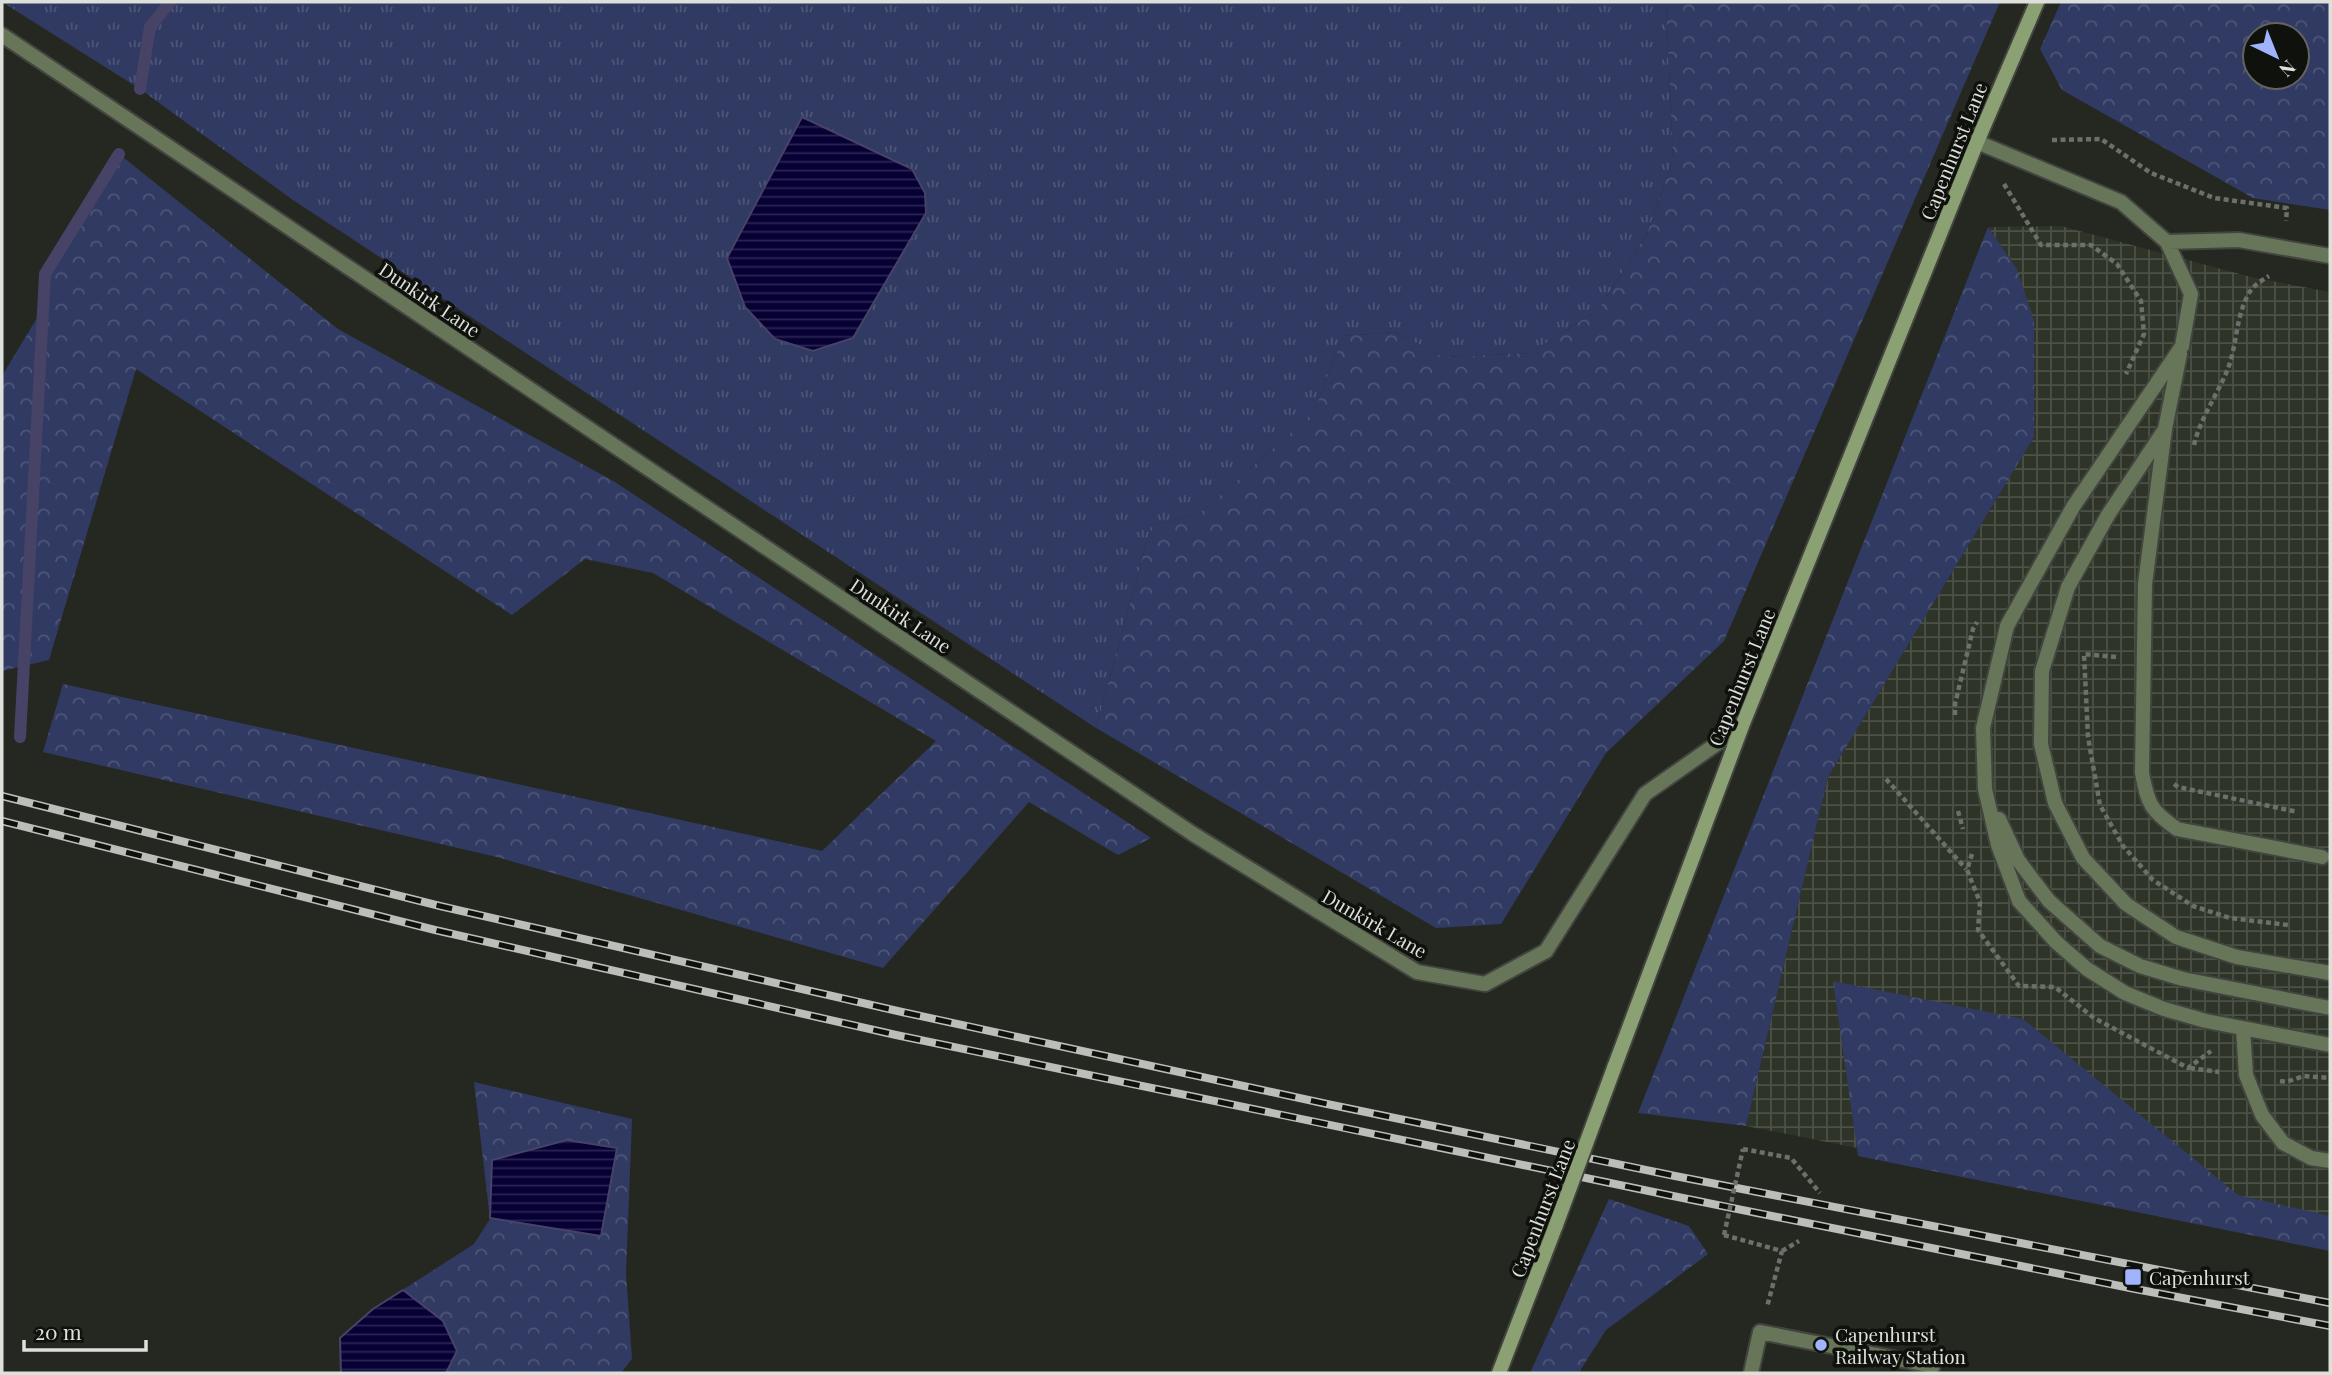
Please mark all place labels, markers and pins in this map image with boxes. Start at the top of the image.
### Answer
place label: Capenhurst [2149,1264,2250,1290]
marker: Capenhurst [2123,1267,2143,1287]
place label: Capenhurst Railway Station [1835,1321,1967,1369]
marker: Capenhurst Railway Station [1813,1337,1829,1353]

